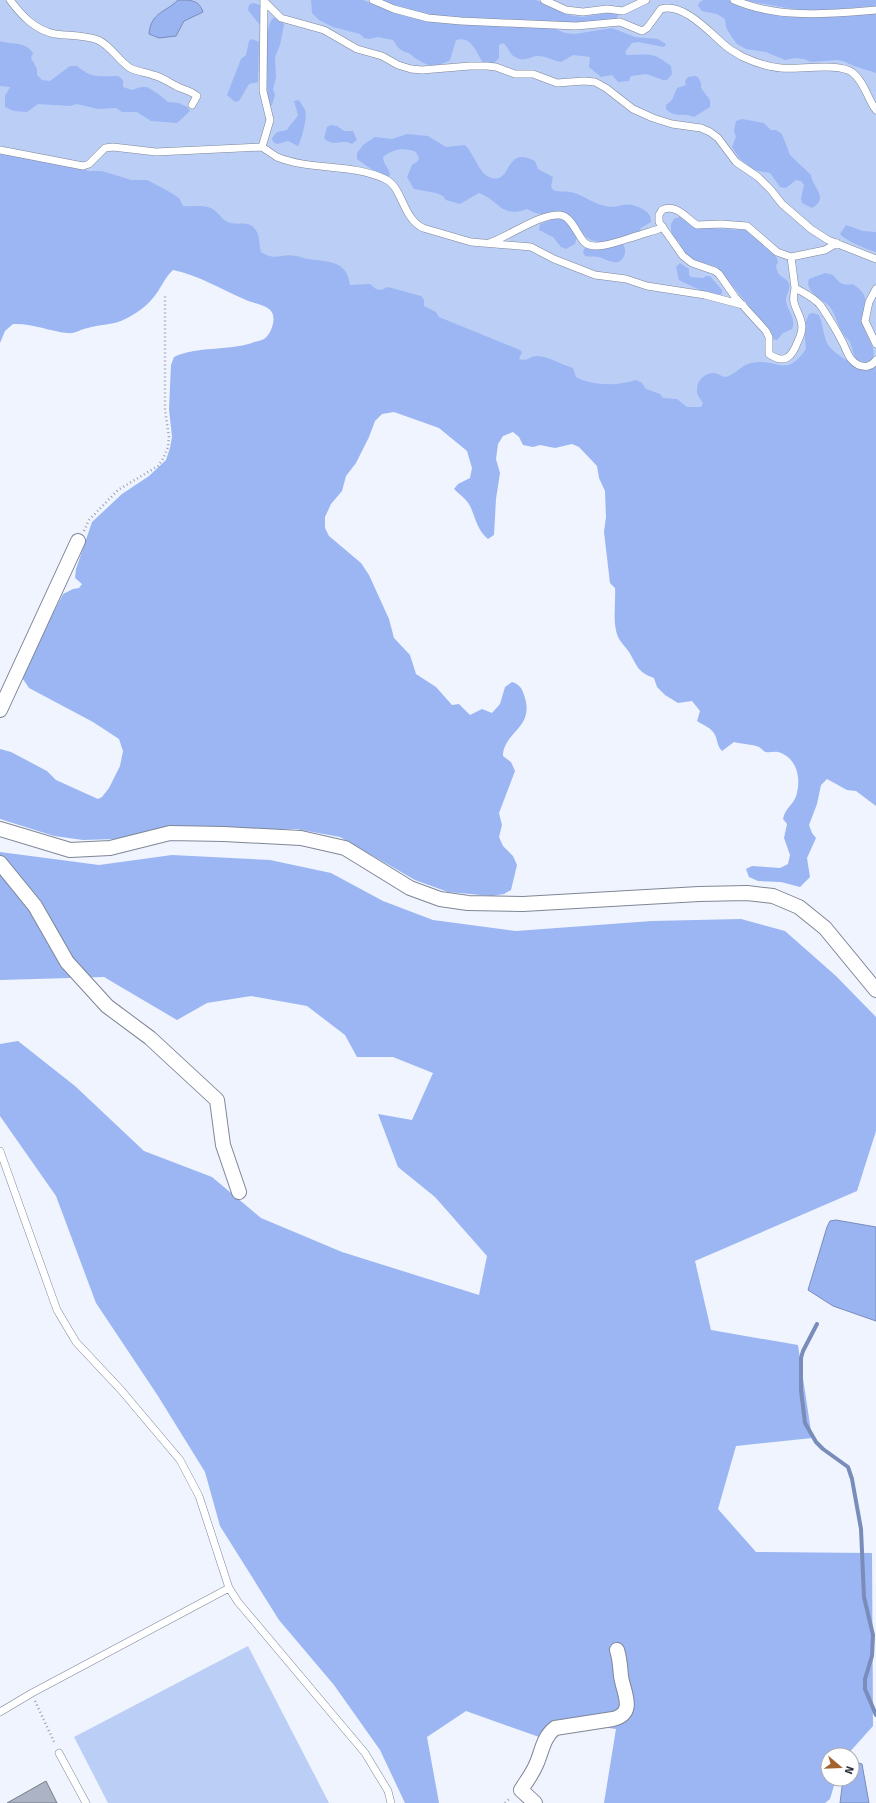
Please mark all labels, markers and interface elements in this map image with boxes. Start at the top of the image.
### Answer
north arrow [820,1747,860,1787]
text: N [842,1764,856,1776]

